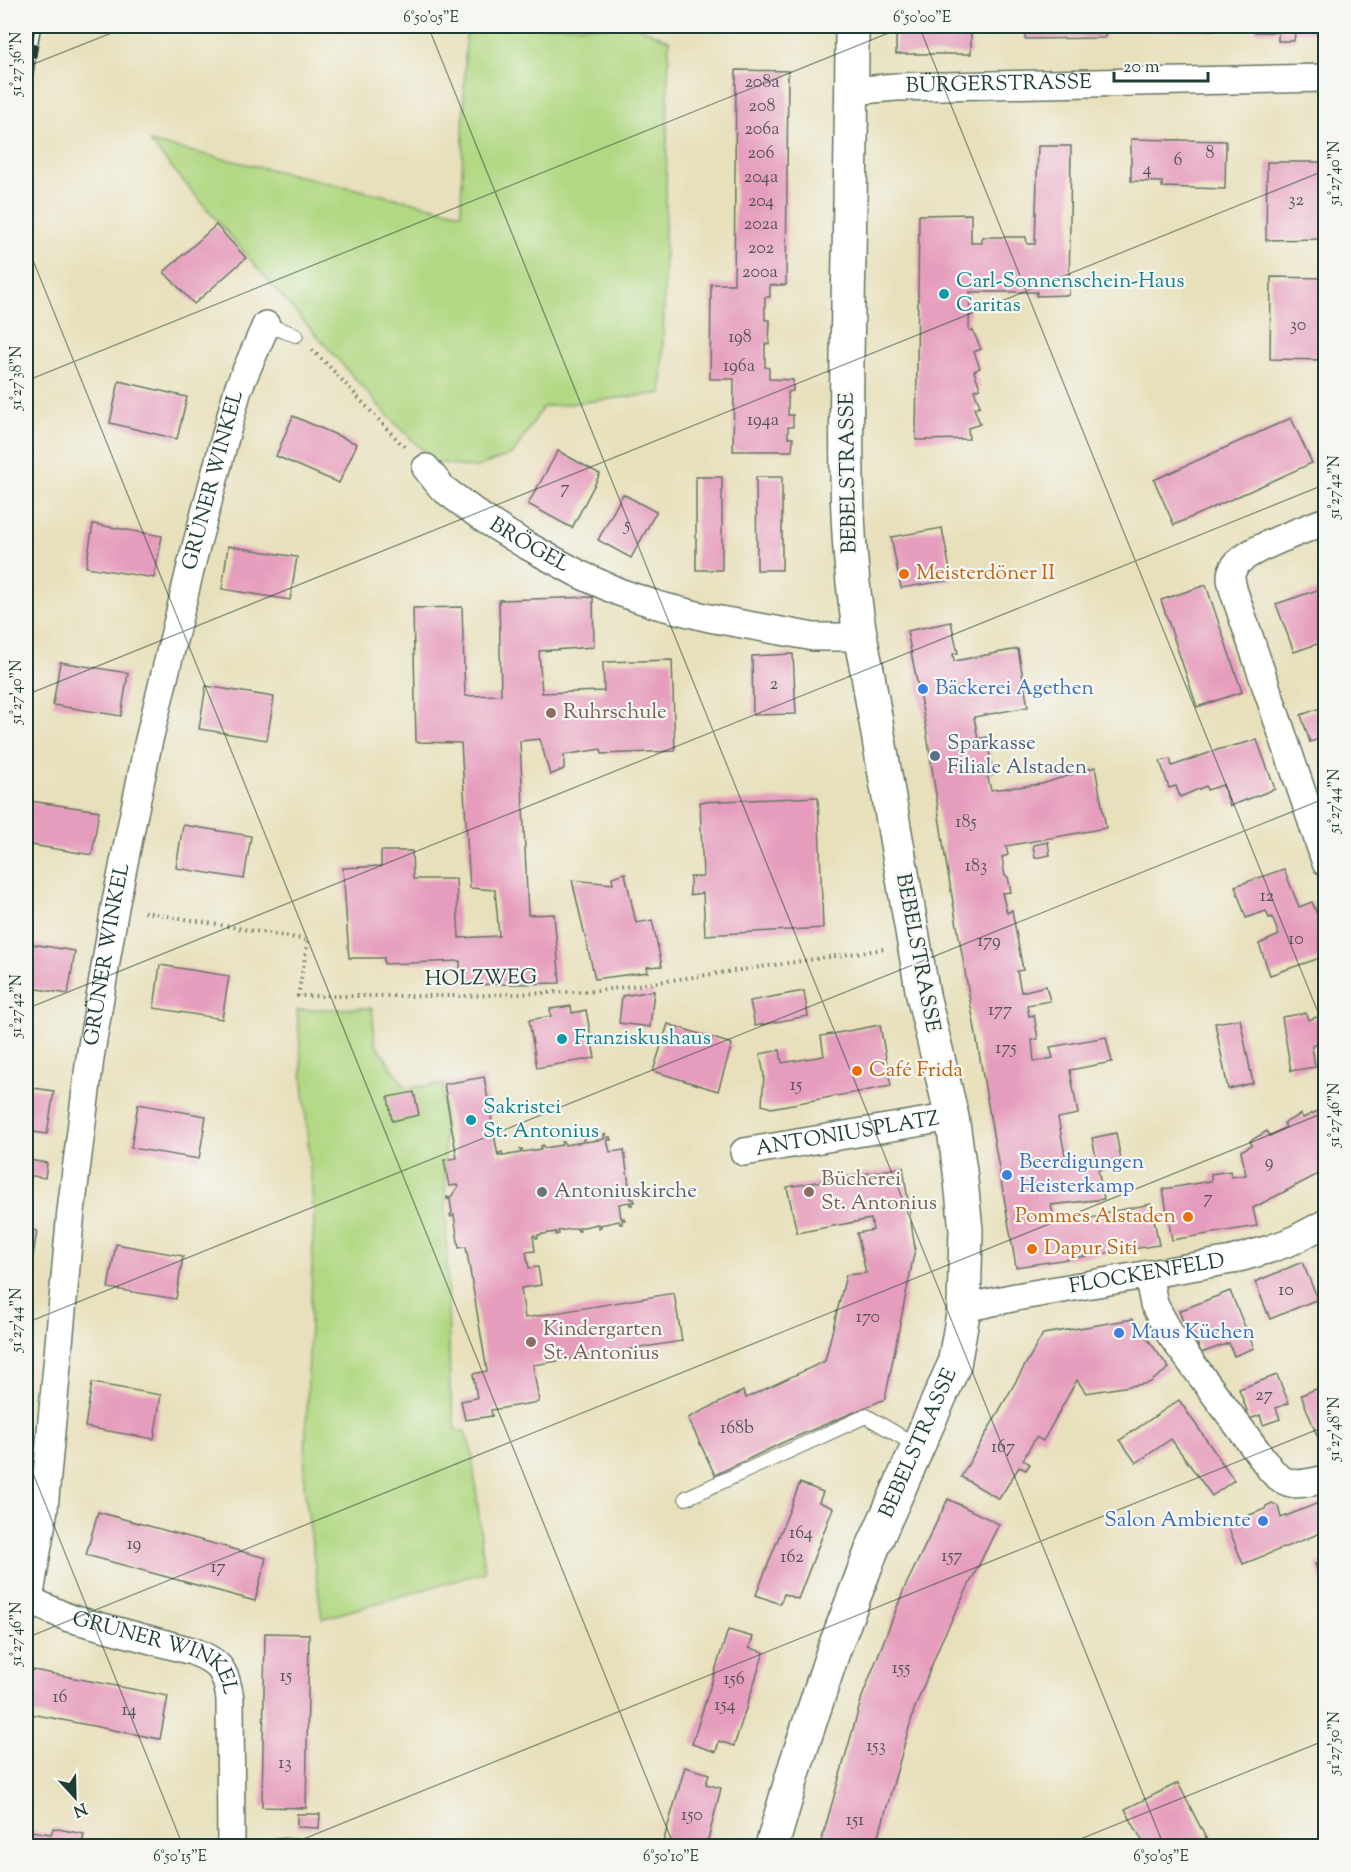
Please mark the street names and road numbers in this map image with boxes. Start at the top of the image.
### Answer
street label: BÜRGERSTRASSE [905,68,1093,102]
street label: GRÜNER WINKEL [176,387,252,573]
street label: BEBELSTRASSE [833,392,865,554]
street label: BRÖGEL [483,511,575,581]
street label: GRÜNER WINKEL [77,860,139,1048]
street label: BEBELSTRASSE [887,871,947,1035]
street label: HOLZWEG [425,963,537,995]
street label: ANTONIUSPLATZ [753,1104,942,1165]
street label: FLOCKENFELD [1067,1246,1227,1303]
street label: BEBELSTRASSE [873,1363,966,1523]
street label: GRÜNER WINKEL [69,1604,244,1698]

